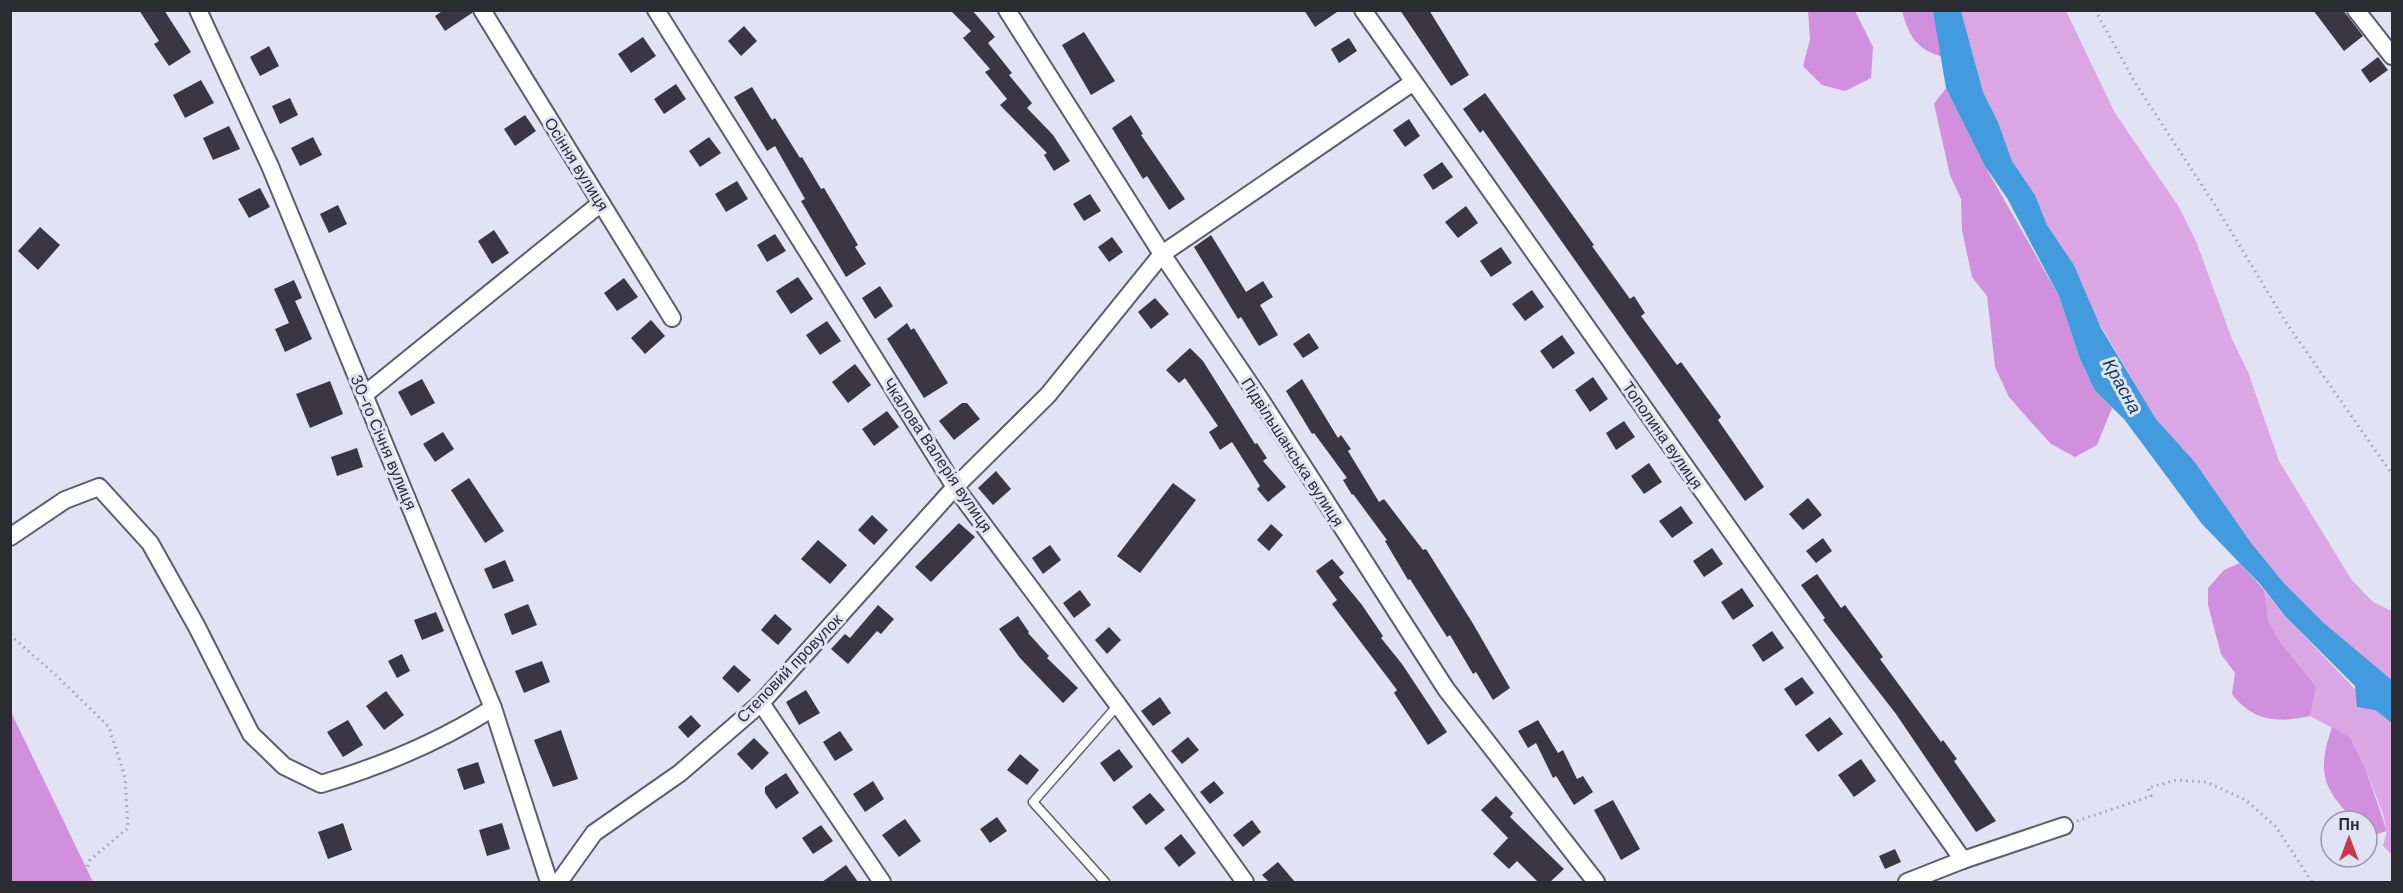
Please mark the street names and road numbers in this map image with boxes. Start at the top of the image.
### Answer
street label: Осіння вулиця [539,114,614,215]
street label: 30-го Січня вулиця [346,371,421,513]
street label: Чкалова Валерія вулиця [878,374,997,537]
street label: Підвільшанська вулиця [1237,374,1349,531]
street label: Тополина вулиця [1618,377,1708,493]
street label: Степовий провулок [732,609,847,727]

